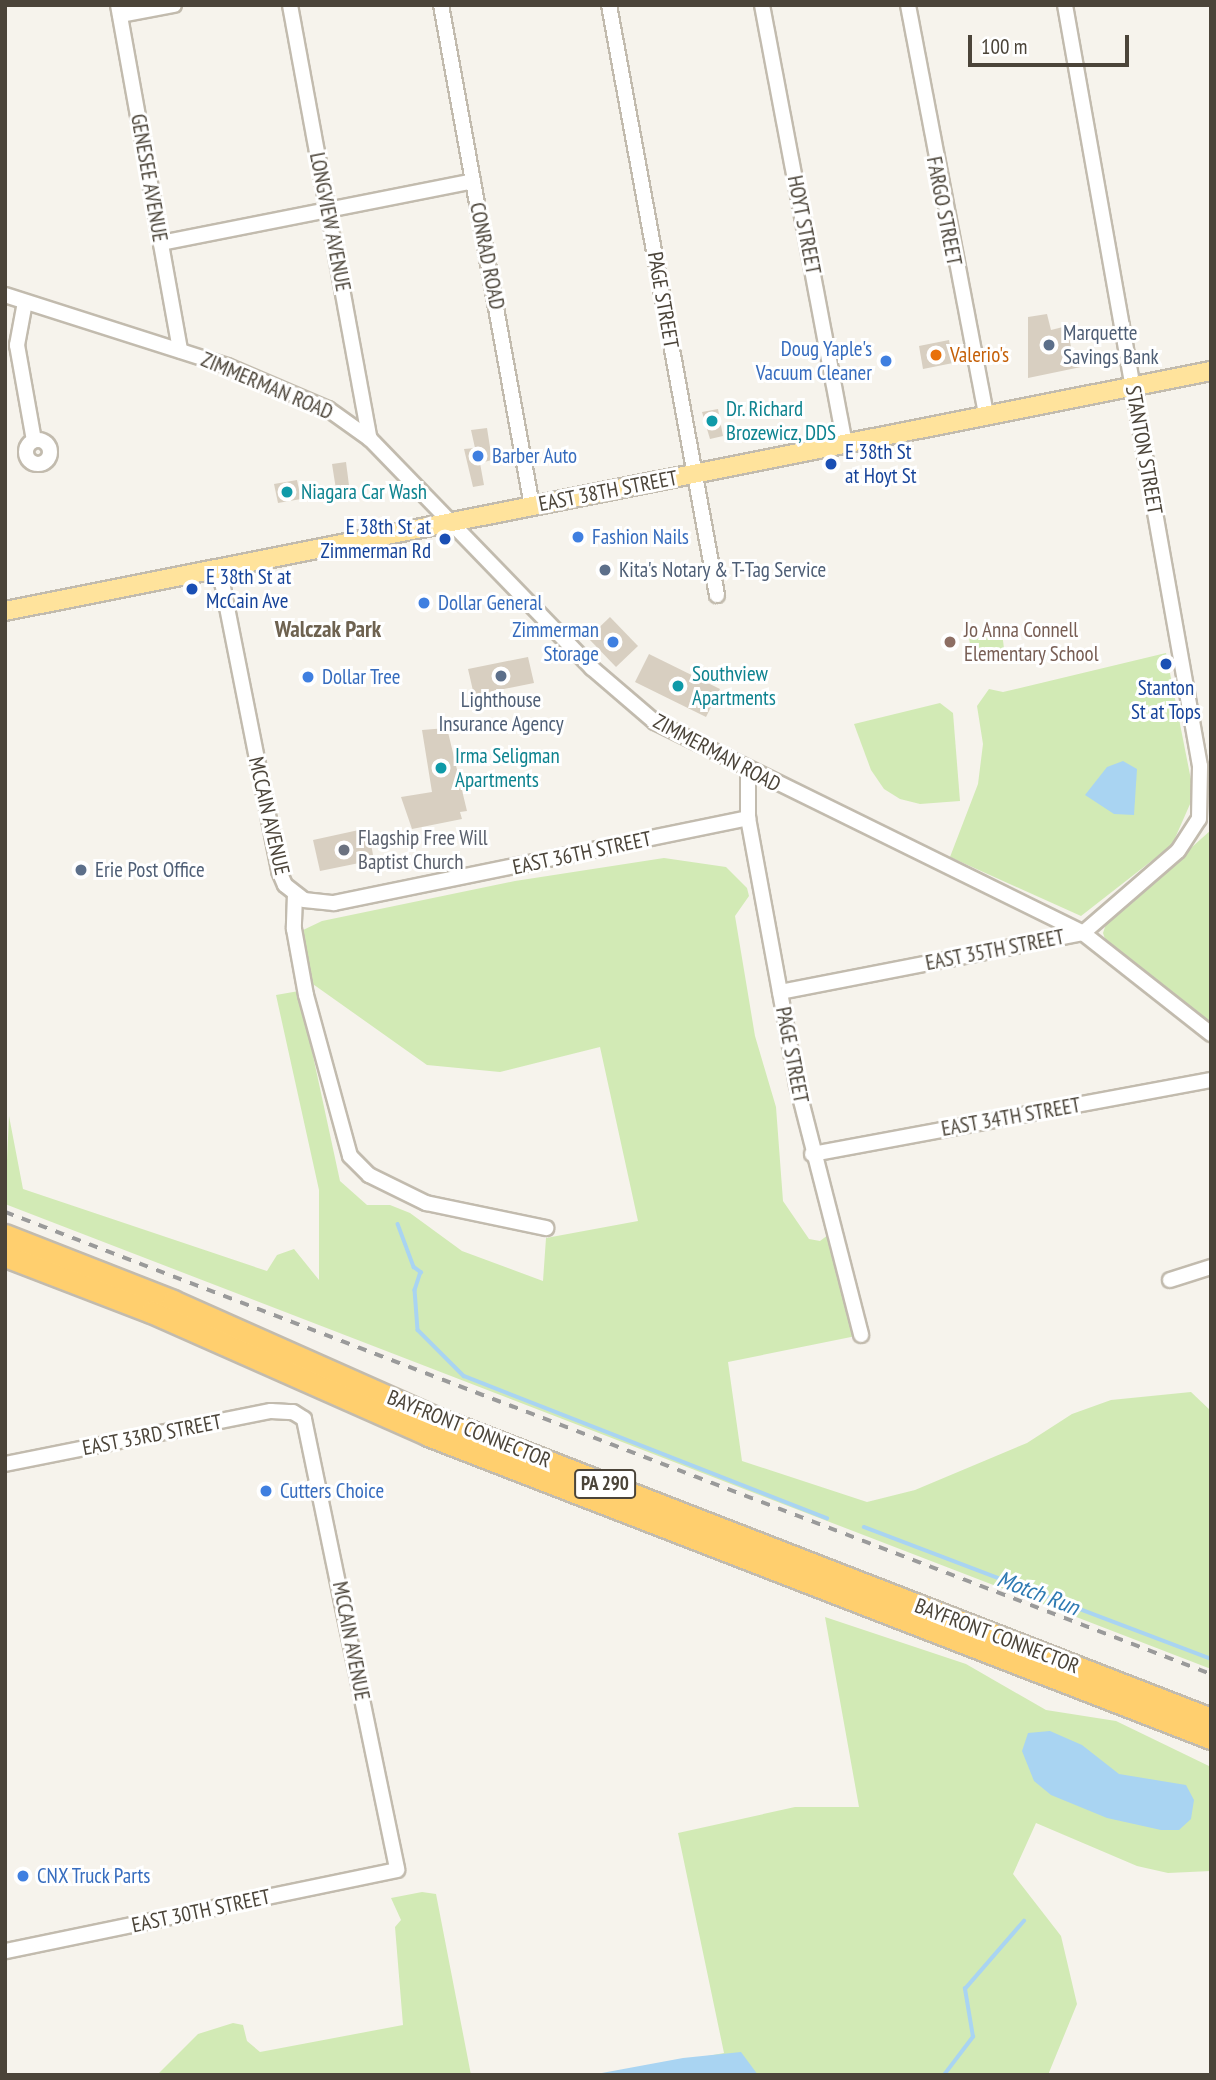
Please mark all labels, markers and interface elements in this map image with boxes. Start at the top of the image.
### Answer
scale bar [971,21,1132,65]
text: 100 m [981,33,1027,60]
street label: GENESEE AVENUE [125,112,173,244]
street label: LONGVIEW AVENUE [304,150,356,294]
street label: FARGO STREET [921,154,967,268]
street label: HOYT STREET [782,173,826,277]
street label: CONRAD ROAD [464,200,510,312]
street label: PAGE STREET [642,250,684,350]
place label: Marquette Savings Bank [1063,320,1159,370]
place label: Doug Yaple's Vacuum Cleaner [756,336,872,386]
marker: Marquette Savings Bank [1041,337,1057,353]
place label: Valerio's [950,342,1009,368]
street label: ZIMMERMAN ROAD [197,347,337,425]
marker: Valerio's [928,347,944,363]
marker: Doug Yaple's Vacuum Cleaner [878,353,894,369]
street label: STANTON STREET [1120,384,1168,516]
place label: Dr. Richard Brozewicz, DDS [726,396,837,446]
marker: Dr. Richard Brozewicz, DDS [704,413,720,429]
place label: E 38th St at Hoyt St [845,439,917,489]
place label: Barber Auto [492,443,578,469]
marker: Barber Auto [470,448,486,464]
marker: E 38th St at Hoyt St [823,456,839,472]
street label: EAST 38TH STREET [536,465,680,517]
place label: Niagara Car Wash [301,479,427,505]
marker: Niagara Car Wash [279,484,295,500]
place label: E 38th St at Zimmerman Rd [321,514,431,564]
place label: Fashion Nails [592,524,689,550]
marker: Fashion Nails [570,529,586,545]
marker: E 38th St at Zimmerman Rd [437,531,453,547]
place label: Kita's Notary & T-Tag Service [619,557,827,583]
marker: Kita's Notary & T-Tag Service [597,562,613,578]
place label: E 38th St at McCain Ave [206,564,291,614]
marker: E 38th St at McCain Ave [184,581,200,597]
place label: Dollar General [438,590,542,616]
marker: Dollar General [416,595,432,611]
district label: Walczak Park [274,615,382,643]
place label: Zimmerman Storage [512,617,599,667]
place label: Jo Anna Connell Elementary School [964,617,1099,667]
marker: Zimmerman Storage [605,634,621,650]
marker: Jo Anna Connell Elementary School [942,634,958,650]
marker: Stanton St at Tops [1158,656,1174,672]
place label: Southview Apartments [692,661,776,711]
place label: Dollar Tree [322,664,401,690]
marker: Lighthouse Insurance Agency [493,668,509,684]
marker: Dollar Tree [300,669,316,685]
place label: Stanton St at Tops [1131,675,1201,725]
marker: Southview Apartments [670,678,686,694]
place label: Lighthouse Insurance Agency [438,687,564,737]
street label: ZIMMERMAN ROAD [649,709,785,797]
place label: Irma Seligman Apartments [455,743,560,793]
street label: MCCAIN AVENUE [243,754,295,878]
marker: Irma Seligman Apartments [433,760,449,776]
place label: Flagship Free Will Baptist Church [358,825,488,875]
street label: EAST 36TH STREET [510,826,654,880]
marker: Flagship Free Will Baptist Church [336,842,352,858]
place label: Erie Post Office [95,857,205,883]
marker: Erie Post Office [73,862,89,878]
street label: EAST 35TH STREET [923,924,1067,976]
street label: PAGE STREET [770,1005,814,1105]
street label: EAST 34TH STREET [939,1092,1083,1142]
street label: BAYFRONT CONNECTOR [383,1385,555,1473]
street label: EAST 33RD STREET [80,1409,224,1461]
road number: PA 290 [574,1468,636,1500]
place label: Cutters Choice [280,1478,384,1504]
marker: Cutters Choice [258,1483,274,1499]
water label: Motch Run [993,1565,1083,1621]
street label: MCCAIN AVENUE [327,1579,375,1703]
street label: BAYFRONT CONNECTOR [911,1593,1083,1679]
place label: CNX Truck Parts [37,1863,152,1889]
marker: CNX Truck Parts [15,1868,31,1884]
street label: EAST 30TH STREET [129,1884,273,1938]

